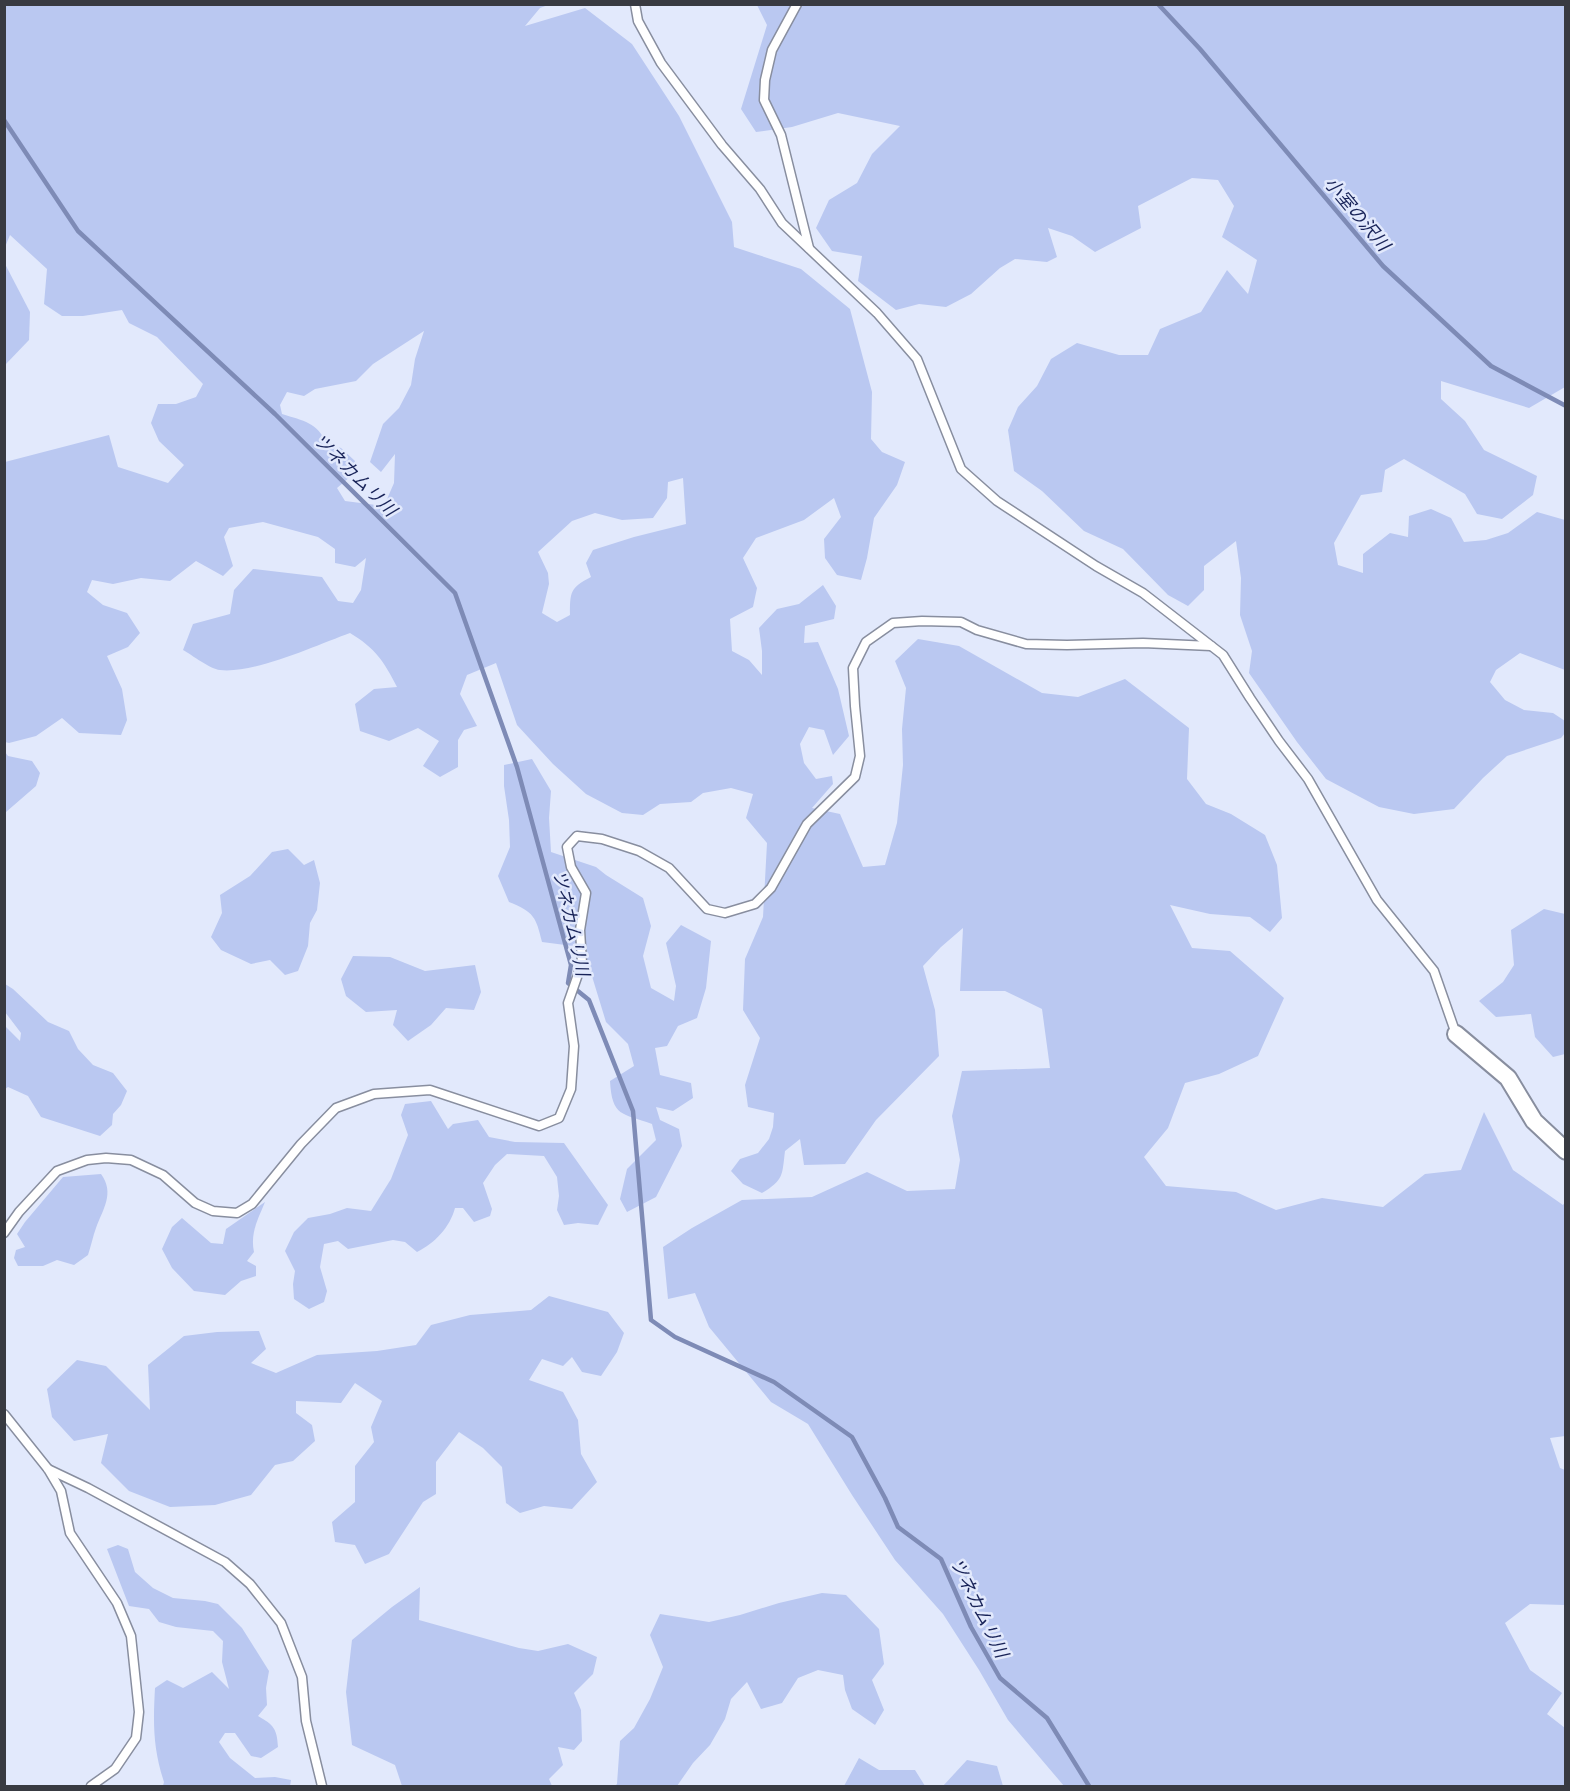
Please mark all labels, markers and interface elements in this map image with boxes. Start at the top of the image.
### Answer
water label: 小室の沢川 [1320,173,1395,256]
water label: ツネカムリ川 [310,430,402,522]
water label: ツネカムリ川 [549,868,593,980]
water label: ツネカムリ川 [946,1555,1013,1663]

